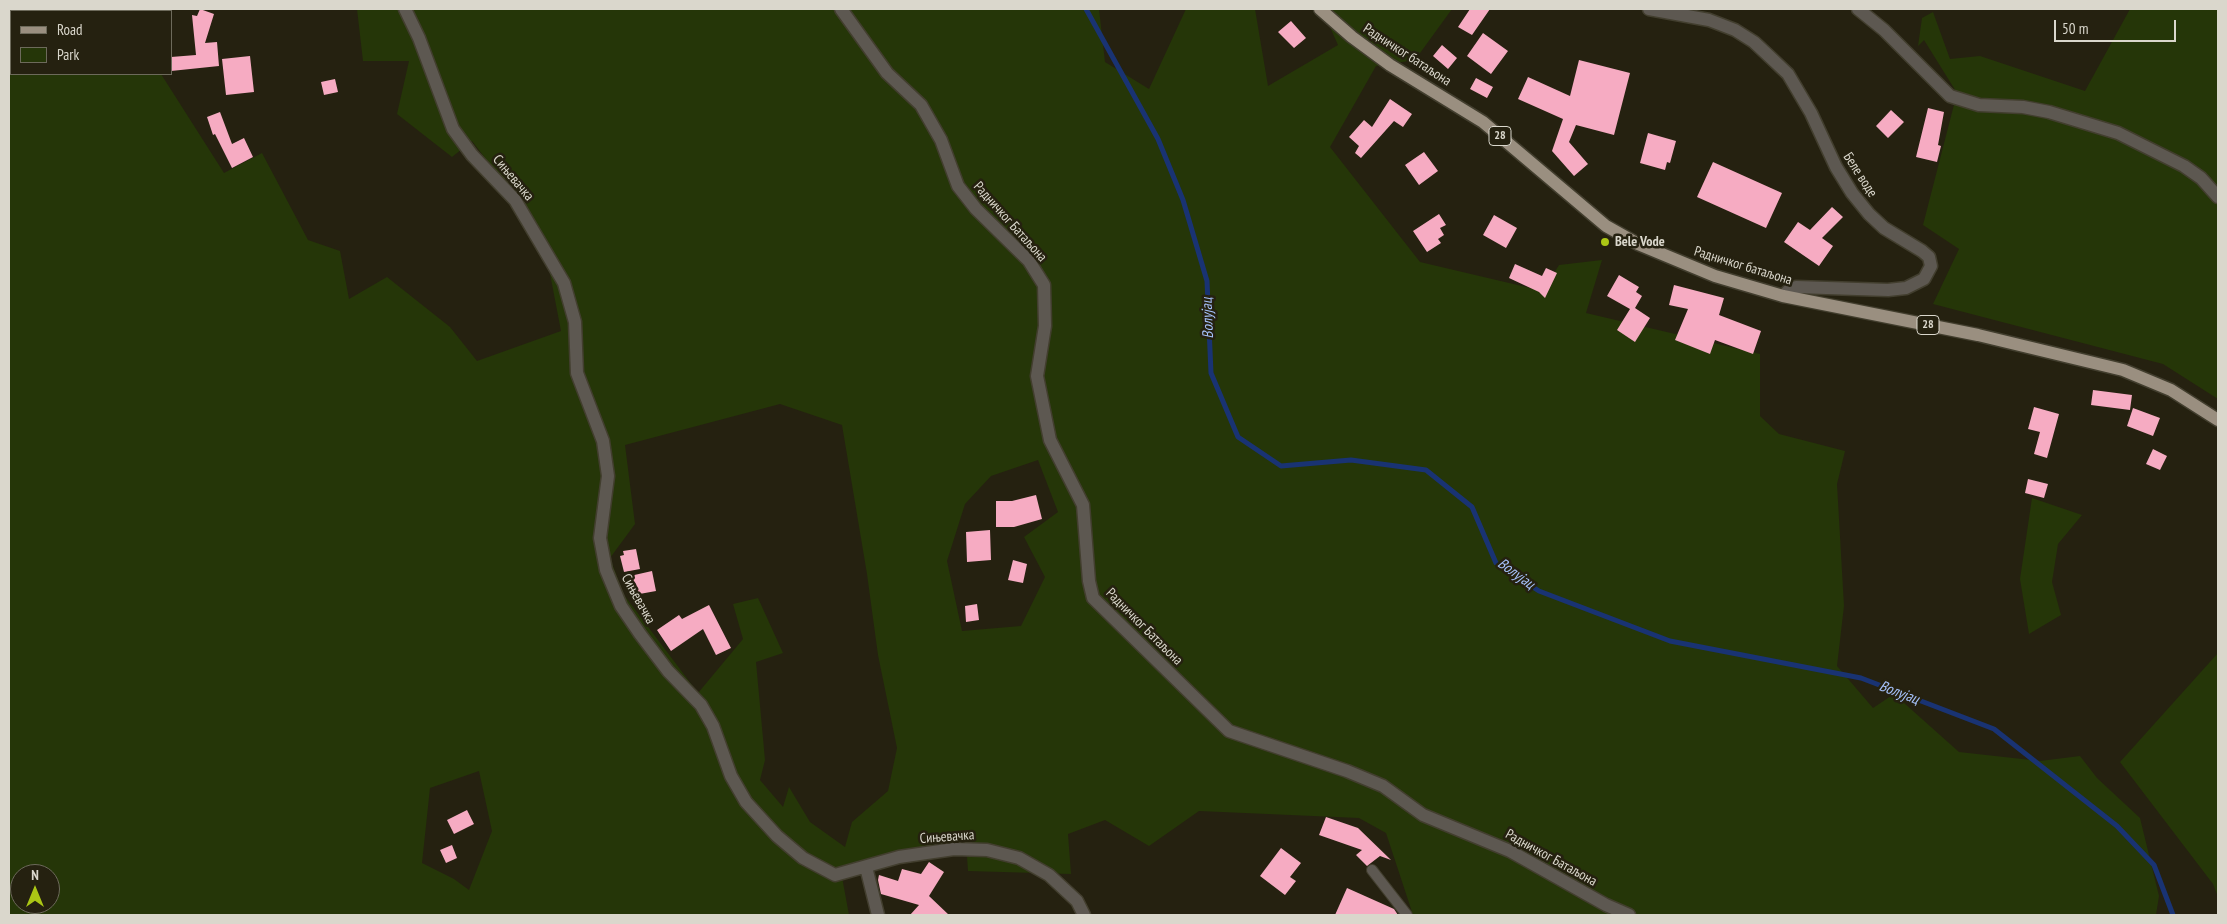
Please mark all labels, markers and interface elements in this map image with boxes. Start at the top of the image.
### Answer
legend [10,10,172,75]
scale bar [2057,10,2180,42]
text: 50 m [2062,19,2088,38]
text: Road [57,20,83,39]
street label: Радничког батаљона [1360,20,1454,90]
text: Park [57,45,79,64]
road number: 28 [1489,126,1511,146]
street label: Беле воде [1839,150,1881,200]
street label: Сињевачка [489,152,537,204]
street label: Радничког Батаљона [970,179,1050,265]
place label: Bele Vode [1615,234,1665,250]
marker: Bele Vode [1599,236,1611,248]
street label: Радничког батаљона [1692,243,1794,289]
water label: Волујац [1198,297,1218,339]
road number: 28 [1917,316,1939,334]
water label: Волујац [1494,555,1538,593]
street label: Сињевачка [617,571,659,627]
street label: Радничког Батаљона [1102,585,1186,669]
water label: Волујац [1877,677,1921,709]
street label: Радничког Батаљона [1502,826,1600,890]
street label: Сињевачка [919,827,975,847]
north arrow [10,864,60,914]
text: N [31,866,39,884]

